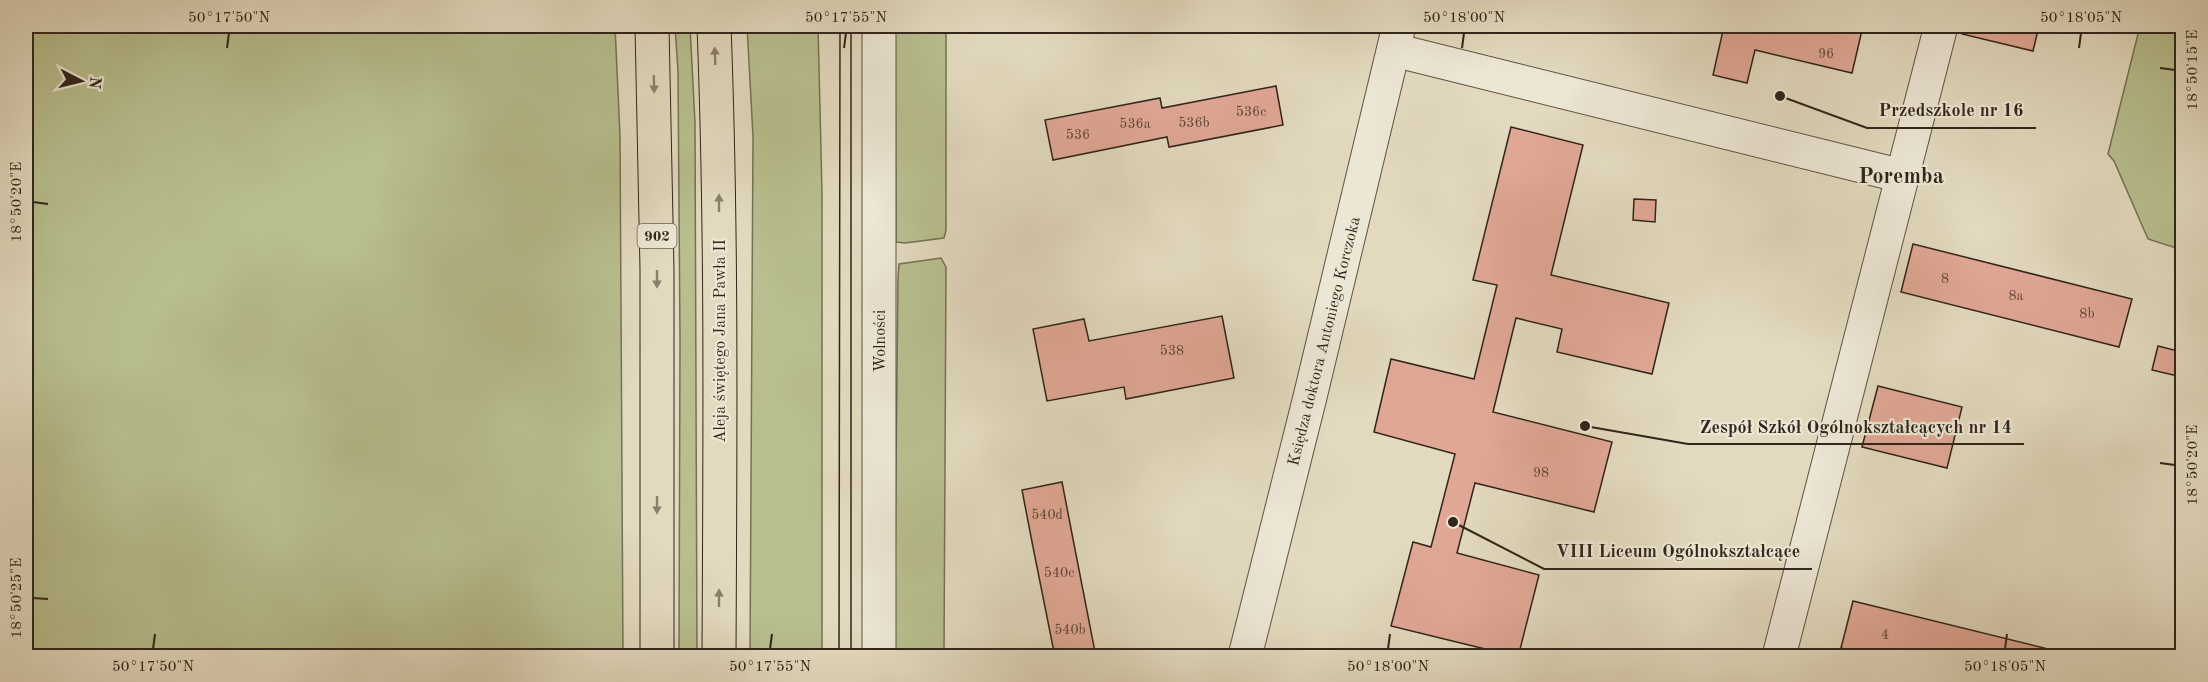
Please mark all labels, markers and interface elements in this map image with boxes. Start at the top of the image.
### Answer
text: 50°17'50"N [188,11,270,26]
text: 50°17'55"N [805,11,887,26]
text: 50°18'00"N [1423,11,1505,26]
text: 50°18'05"N [2040,11,2122,26]
text: 18°50'15"E [2186,30,2201,110]
one-way arrow [711,46,720,65]
house number: 96 [1818,47,1834,61]
north arrow [51,51,111,111]
one-way arrow [649,74,659,93]
text: N [85,76,103,90]
callout: Przedszkole nr 16 [1867,92,2036,128]
text: Przedszkole nr 16 [1879,102,2023,120]
house number: 536c [1236,105,1266,119]
house number: 536b [1178,116,1210,130]
house number: 536a [1119,117,1151,131]
house number: 536 [1066,128,1090,142]
text: 18°50'20"E [10,162,25,242]
district label: Poremba [1858,166,1944,188]
one-way arrow [714,194,723,213]
street label: Księdza doktora Antoniego Korczoka [1286,215,1364,468]
road number: 902 [638,224,676,248]
street label: Aleja świętego Jana Pawła II [713,239,729,443]
one-way arrow [652,269,662,288]
house number: 8 [1941,272,1949,286]
house number: 8a [2008,289,2024,303]
house number: 8b [2079,307,2095,321]
street label: Wolności [873,310,889,372]
house number: 538 [1160,344,1184,358]
callout: Zespół Szkół Ogólnokształcących nr 14 [1688,408,2024,444]
text: Zespół Szkół Ogólnokształcących nr 14 [1700,419,2012,437]
text: 18°50'20"E [2186,425,2201,505]
house number: 98 [1533,466,1549,480]
one-way arrow [652,496,662,515]
house number: 540d [1031,508,1063,522]
callout: VIII Liceum Ogólnokształcące [1544,533,1812,569]
text: VIII Liceum Ogólnokształcące [1556,543,1800,561]
text: 18°50'25"E [10,558,25,638]
house number: 540c [1044,566,1074,580]
one-way arrow [714,589,724,608]
house number: 540b [1054,623,1086,637]
house number: 4 [1881,628,1889,642]
text: 50°17'50"N [112,660,194,675]
text: 50°17'55"N [729,660,811,675]
text: 50°18'00"N [1347,660,1429,675]
text: 50°18'05"N [1964,660,2046,675]

